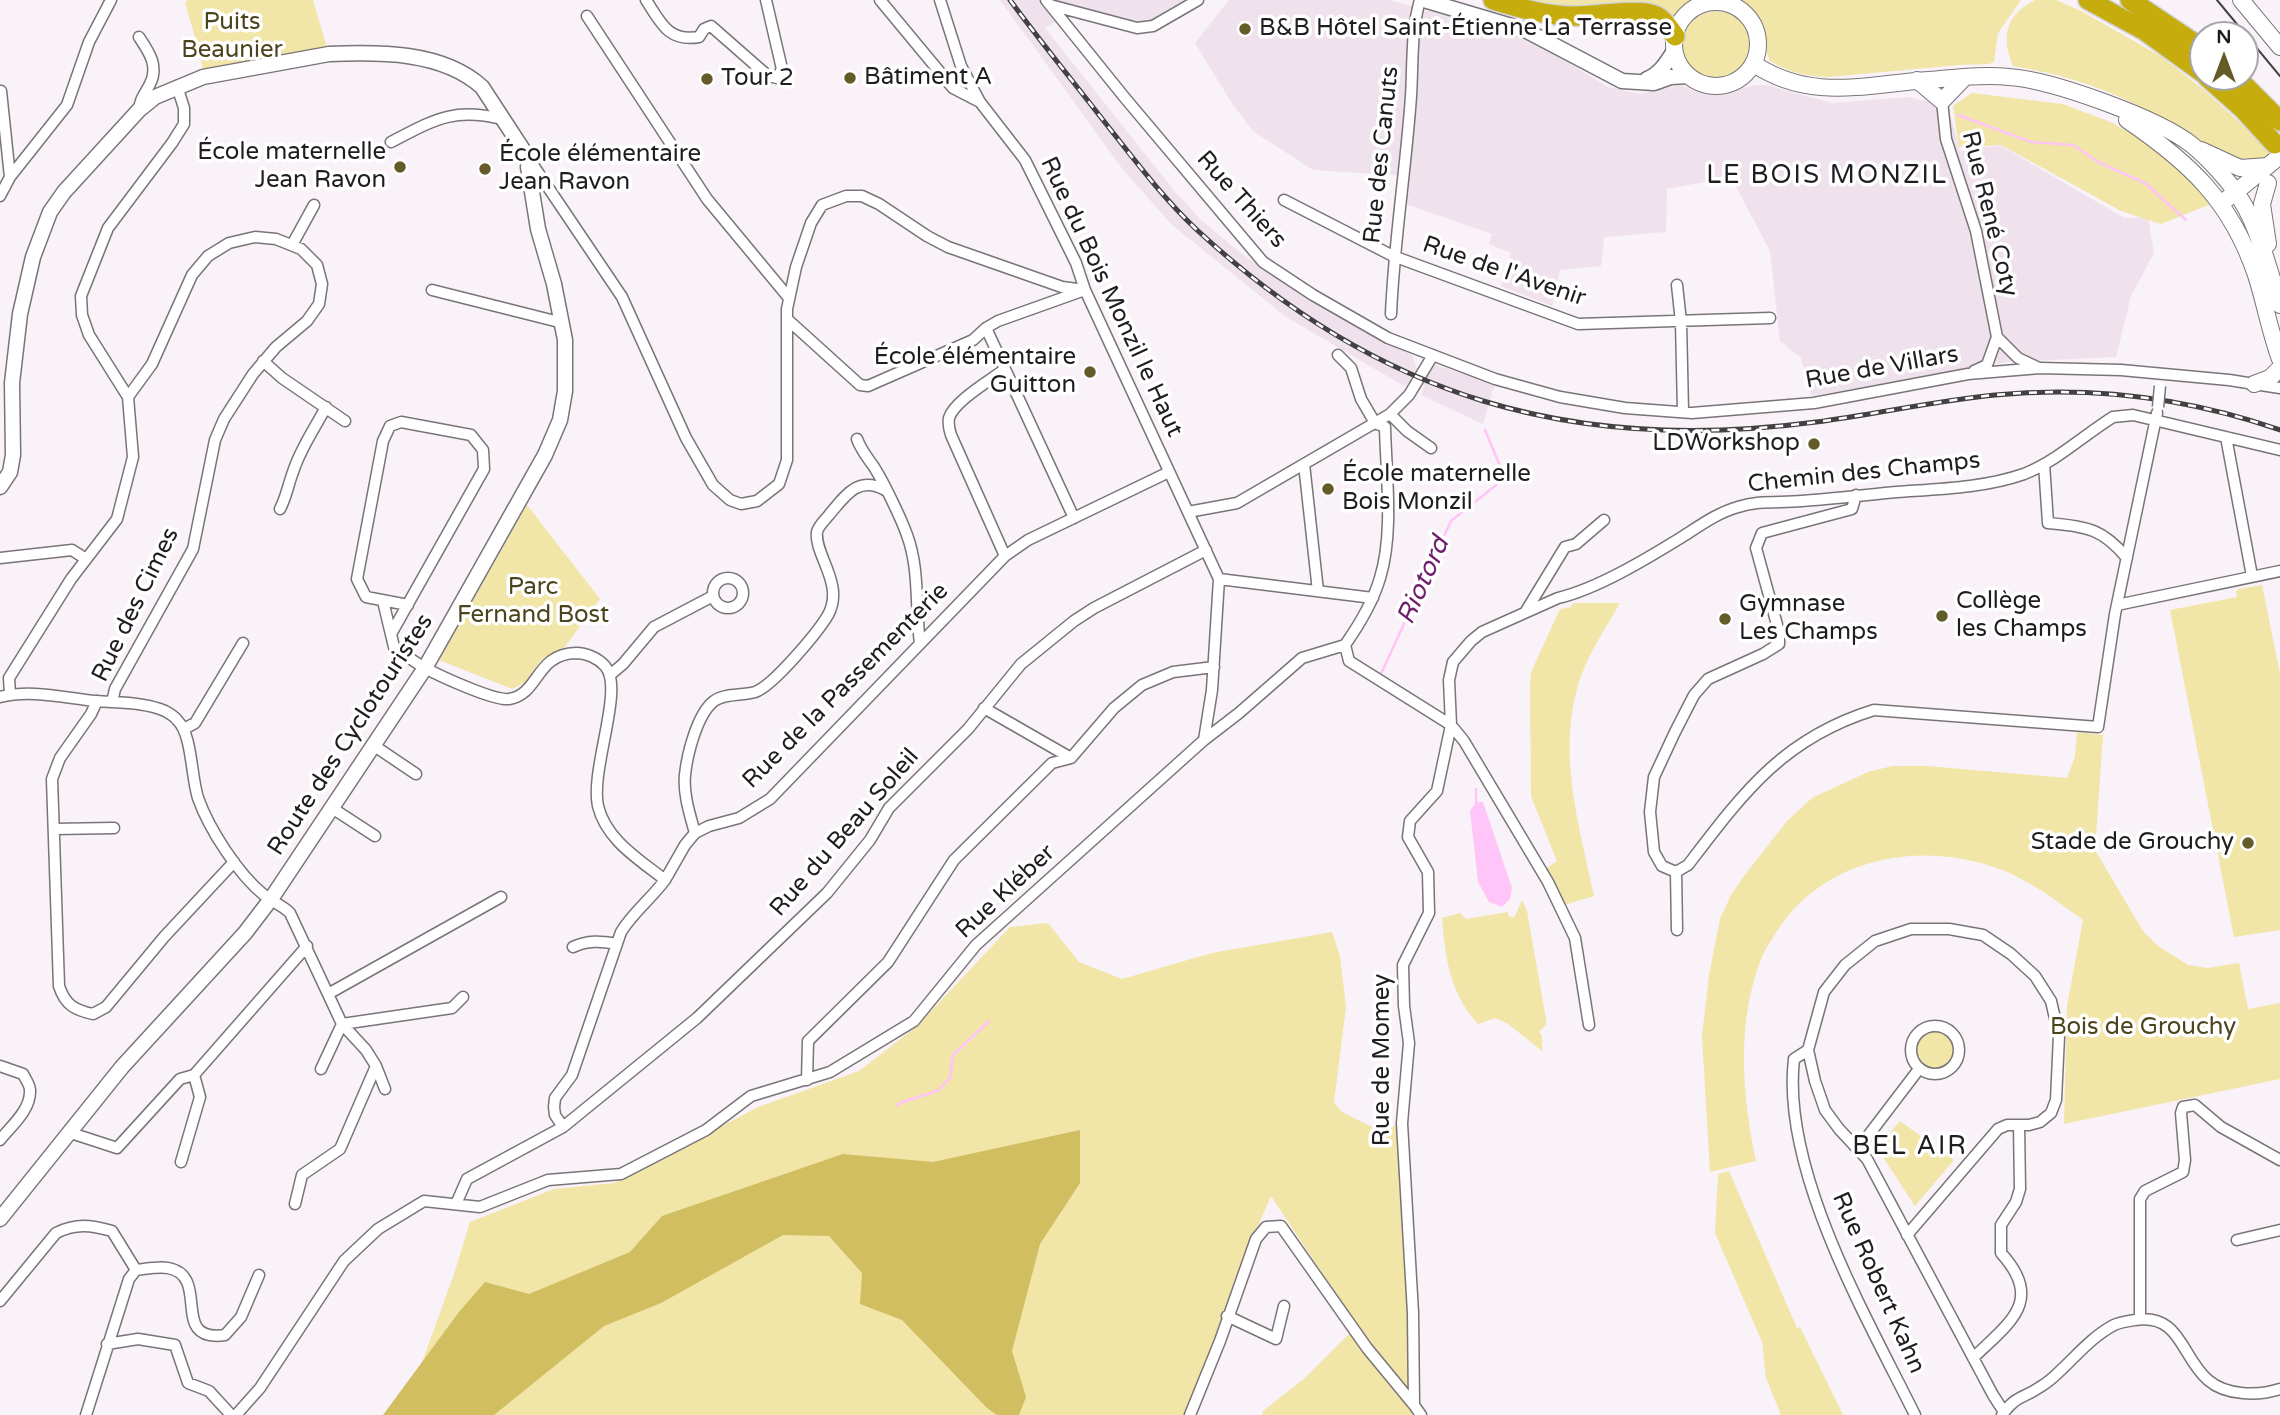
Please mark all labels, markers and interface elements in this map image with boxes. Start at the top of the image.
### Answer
park label: Puits Beaunier [181,9,283,65]
place label: B&B Hôtel Saint-Étienne La Terrasse [1259,15,1672,43]
marker: B&B Hôtel Saint-Étienne La Terrasse [1237,21,1253,37]
north arrow [2189,21,2259,91]
text: N [2216,26,2232,48]
place label: Bâtiment A [864,64,992,92]
place label: Tour 2 [721,65,794,93]
street label: Rue des Canuts [1358,65,1406,245]
marker: Bâtiment A [842,70,858,86]
marker: Tour 2 [699,71,715,87]
street label: Rue René Coty [1955,128,2023,300]
place label: École maternelle Jean Ravon [197,139,386,195]
place label: École élémentaire Jean Ravon [499,141,701,197]
street label: Rue Thiers [1190,145,1292,255]
street label: Rue du Bois Monzil le Haut [1033,152,1189,442]
marker: École maternelle Jean Ravon [392,159,408,175]
district label: LE BOIS MONZIL [1708,160,1946,192]
marker: École élémentaire Jean Ravon [477,161,493,177]
street label: Rue de l'Avenir [1419,231,1589,313]
street label: Rue de Villars [1803,340,1961,396]
place label: École élémentaire Guitton [874,344,1076,400]
marker: École élémentaire Guitton [1082,364,1098,380]
place label: LDWorkshop [1652,430,1800,458]
marker: LDWorkshop [1806,436,1822,452]
street label: Chemin des Champs [1746,446,1982,500]
place label: École maternelle Bois Monzil [1342,461,1531,517]
marker: École maternelle Bois Monzil [1320,481,1336,497]
street label: Rue des Cimes [86,523,186,687]
water label: Riotord [1391,533,1457,629]
park label: Parc Fernand Bost [457,574,609,630]
street label: Rue de la Passementerie [737,577,955,795]
place label: Collège les Champs [1956,588,2087,644]
place label: Gymnase Les Champs [1739,591,1878,647]
marker: Collège les Champs [1934,608,1950,624]
street label: Route des Cyclotouristes [262,609,440,861]
marker: Gymnase Les Champs [1717,611,1733,627]
street label: Rue du Beau Soleil [764,743,926,923]
place label: Stade de Grouchy [2031,829,2234,857]
marker: Stade de Grouchy [2240,835,2256,851]
street label: Rue Kléber [950,839,1062,945]
street label: Rue de Momey [1369,974,1397,1146]
park label: Bois de Grouchy [2050,1014,2236,1042]
district label: BEL AIR [1853,1131,1967,1163]
street label: Rue Robert Kahn [1825,1188,1931,1378]

